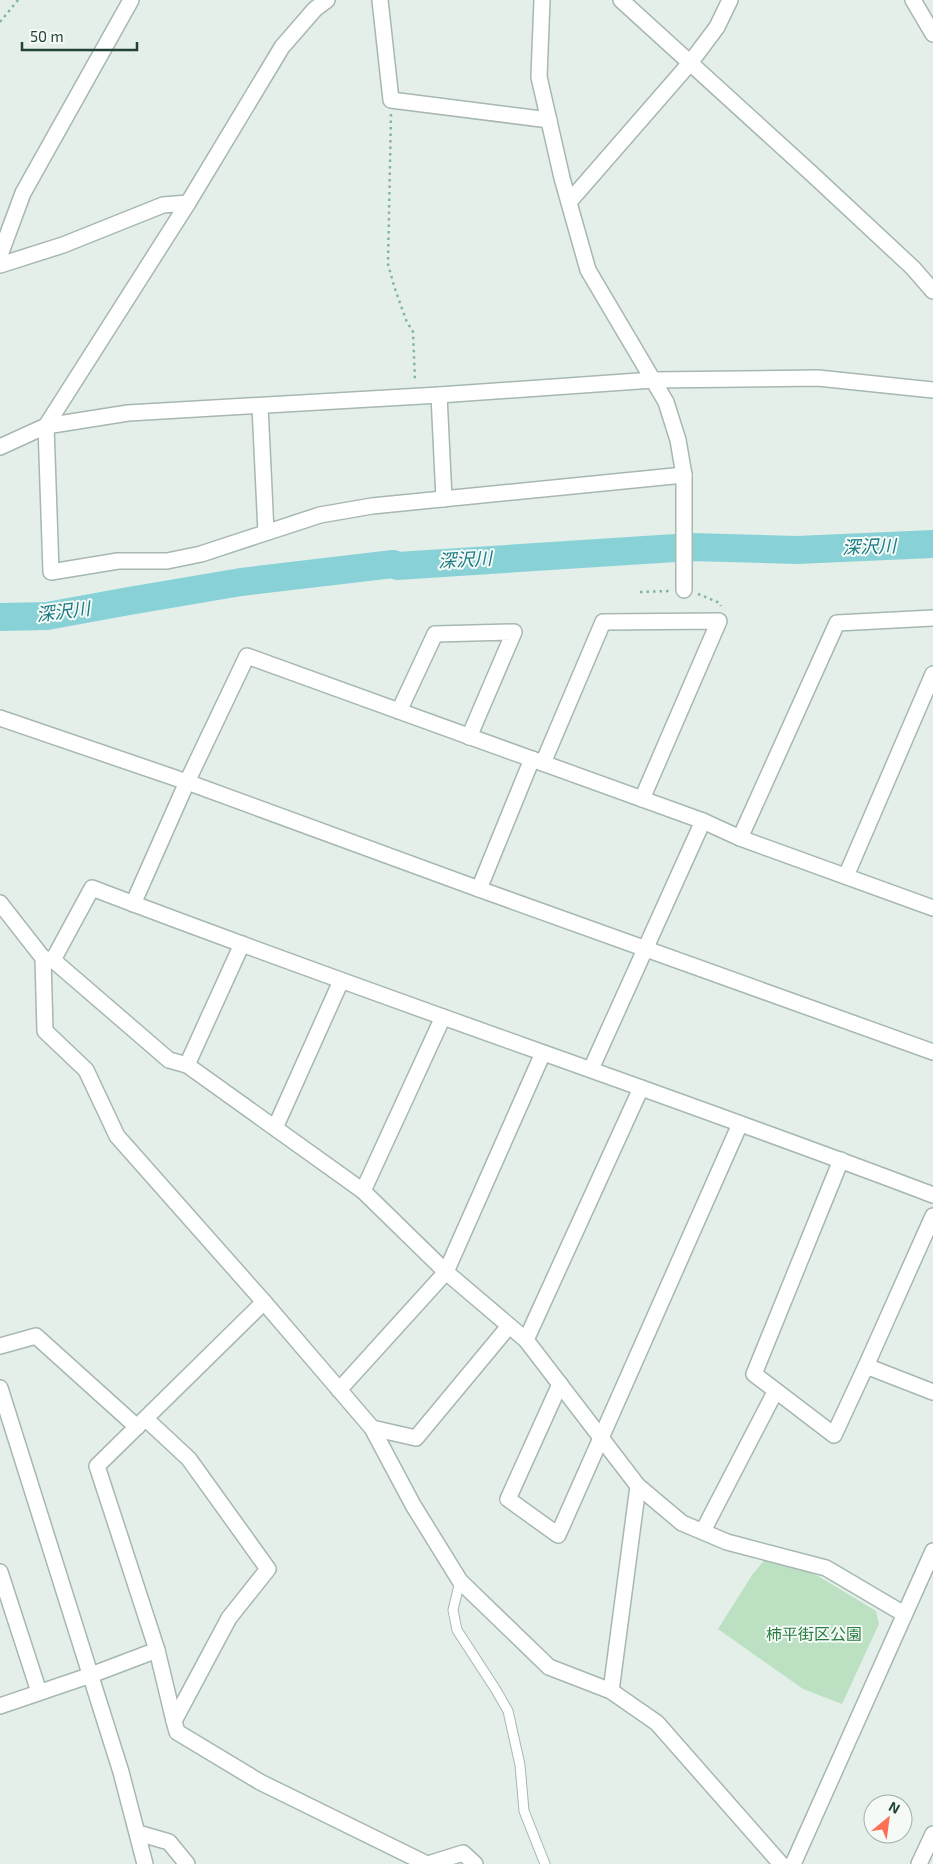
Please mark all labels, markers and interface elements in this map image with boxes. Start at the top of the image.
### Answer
scale bar [22,20,138,52]
text: 50 m [30,27,64,45]
water label: 深沢川 [842,534,898,558]
water label: 深沢川 [437,546,494,571]
water label: 深沢川 [35,597,93,625]
park label: 柿平街区公園 [766,1624,862,1643]
north arrow [863,1794,913,1844]
text: N [886,1797,903,1817]

